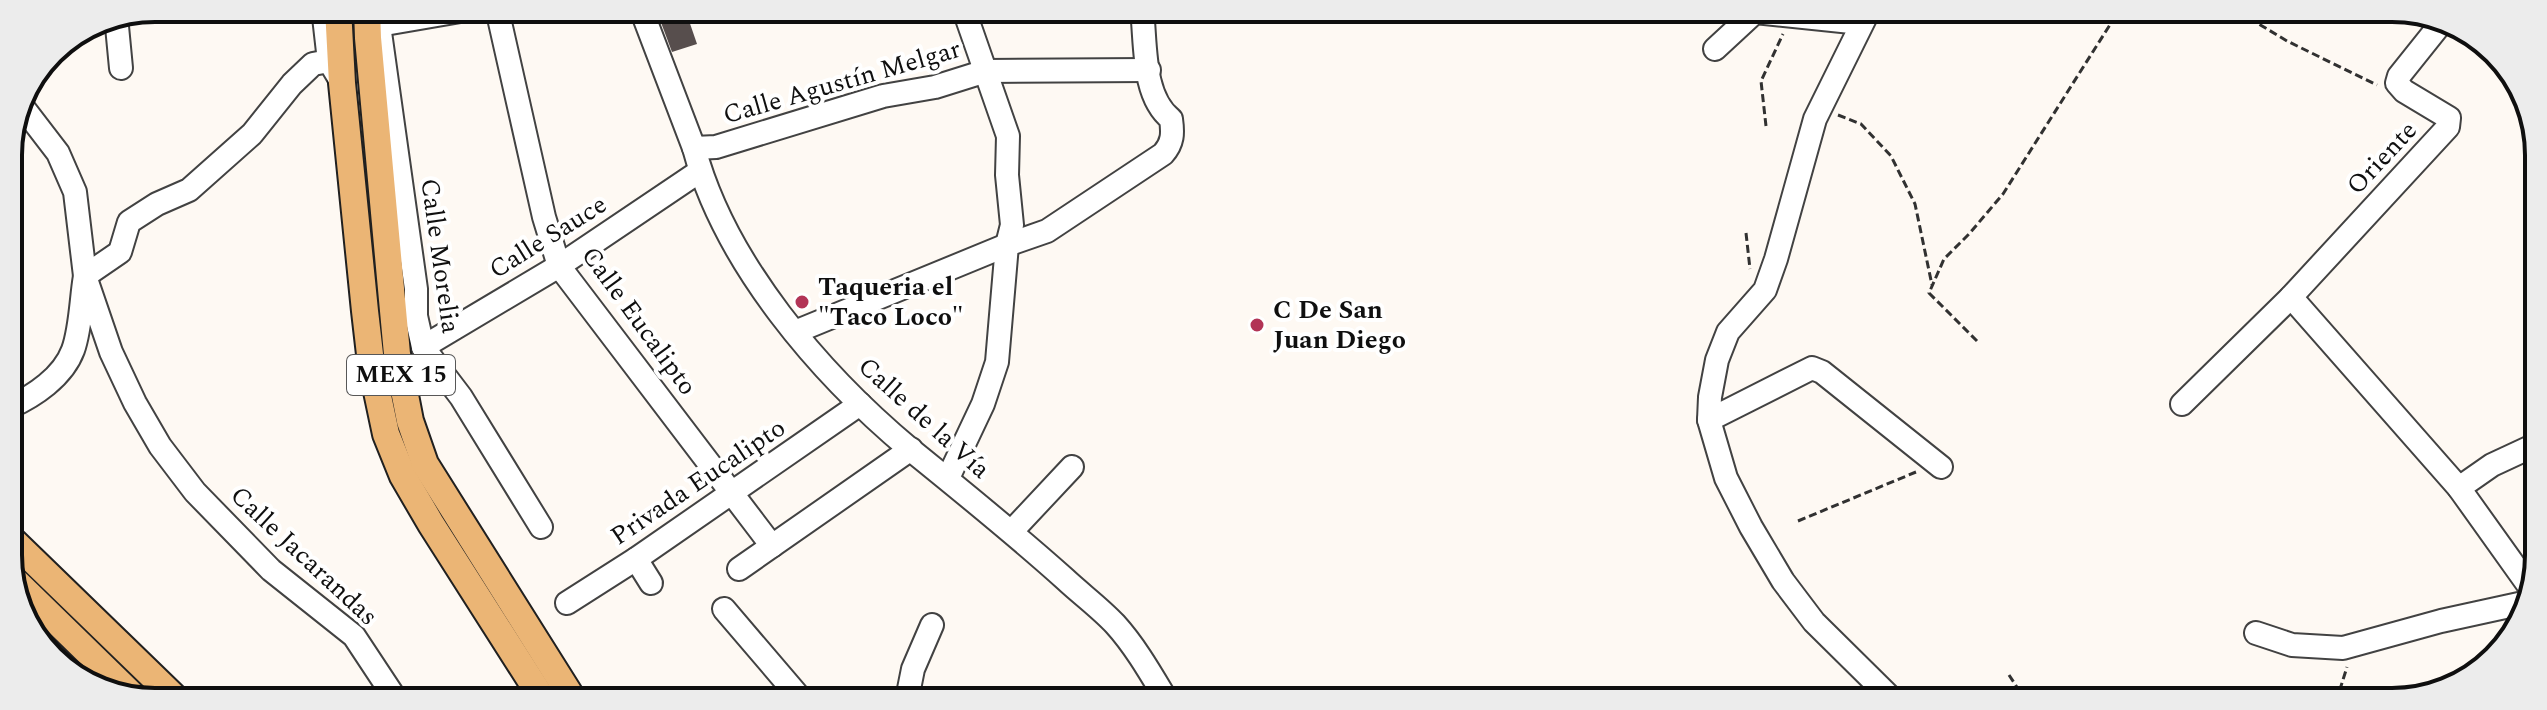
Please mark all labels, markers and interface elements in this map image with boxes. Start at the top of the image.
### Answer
street label: Calle Agustín Melgar [718,29,966,135]
street label: Oriente [2337,112,2427,204]
street label: Calle Morelia [409,176,471,336]
street label: Calle Sauce [481,185,615,289]
street label: Calle Eucalipto [571,238,707,404]
place label: Taqueria el "Taco Loco" [818,267,964,337]
place label: C De San Juan Diego [1273,290,1406,360]
marker: Taqueria el "Taco Loco" [793,293,811,311]
marker: C De San Juan Diego [1248,316,1266,334]
street label: Calle de la Vía [849,347,999,489]
road number: MEX 15 [347,355,455,395]
street label: Privada Eucalipto [602,408,794,556]
street label: Calle Jacarandas [221,477,387,635]

